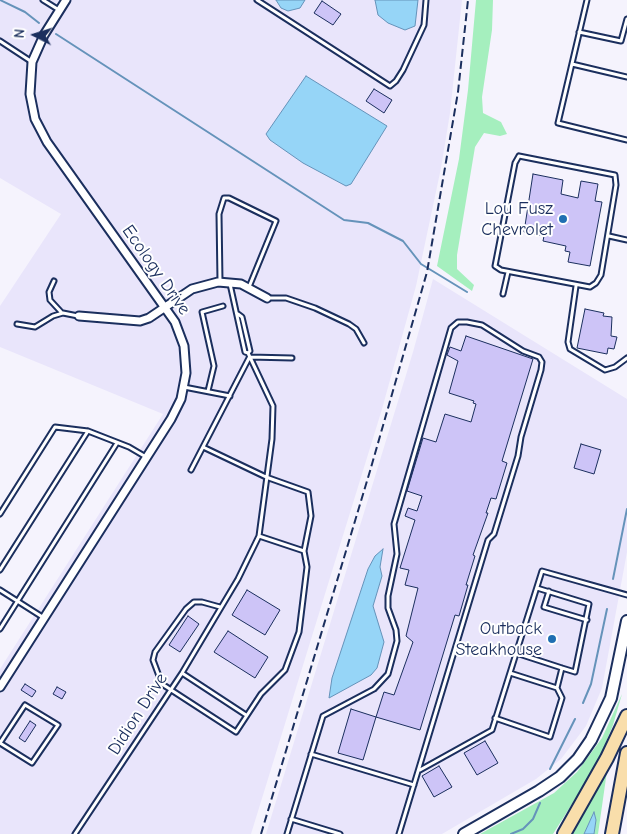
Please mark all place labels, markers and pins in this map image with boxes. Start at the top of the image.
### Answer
place label: Lou Fusz Chevrolet [481,198,553,240]
marker: Lou Fusz Chevrolet [557,213,569,225]
place label: Outback Steakhouse [456,618,542,660]
marker: Outback Steakhouse [546,633,558,645]

